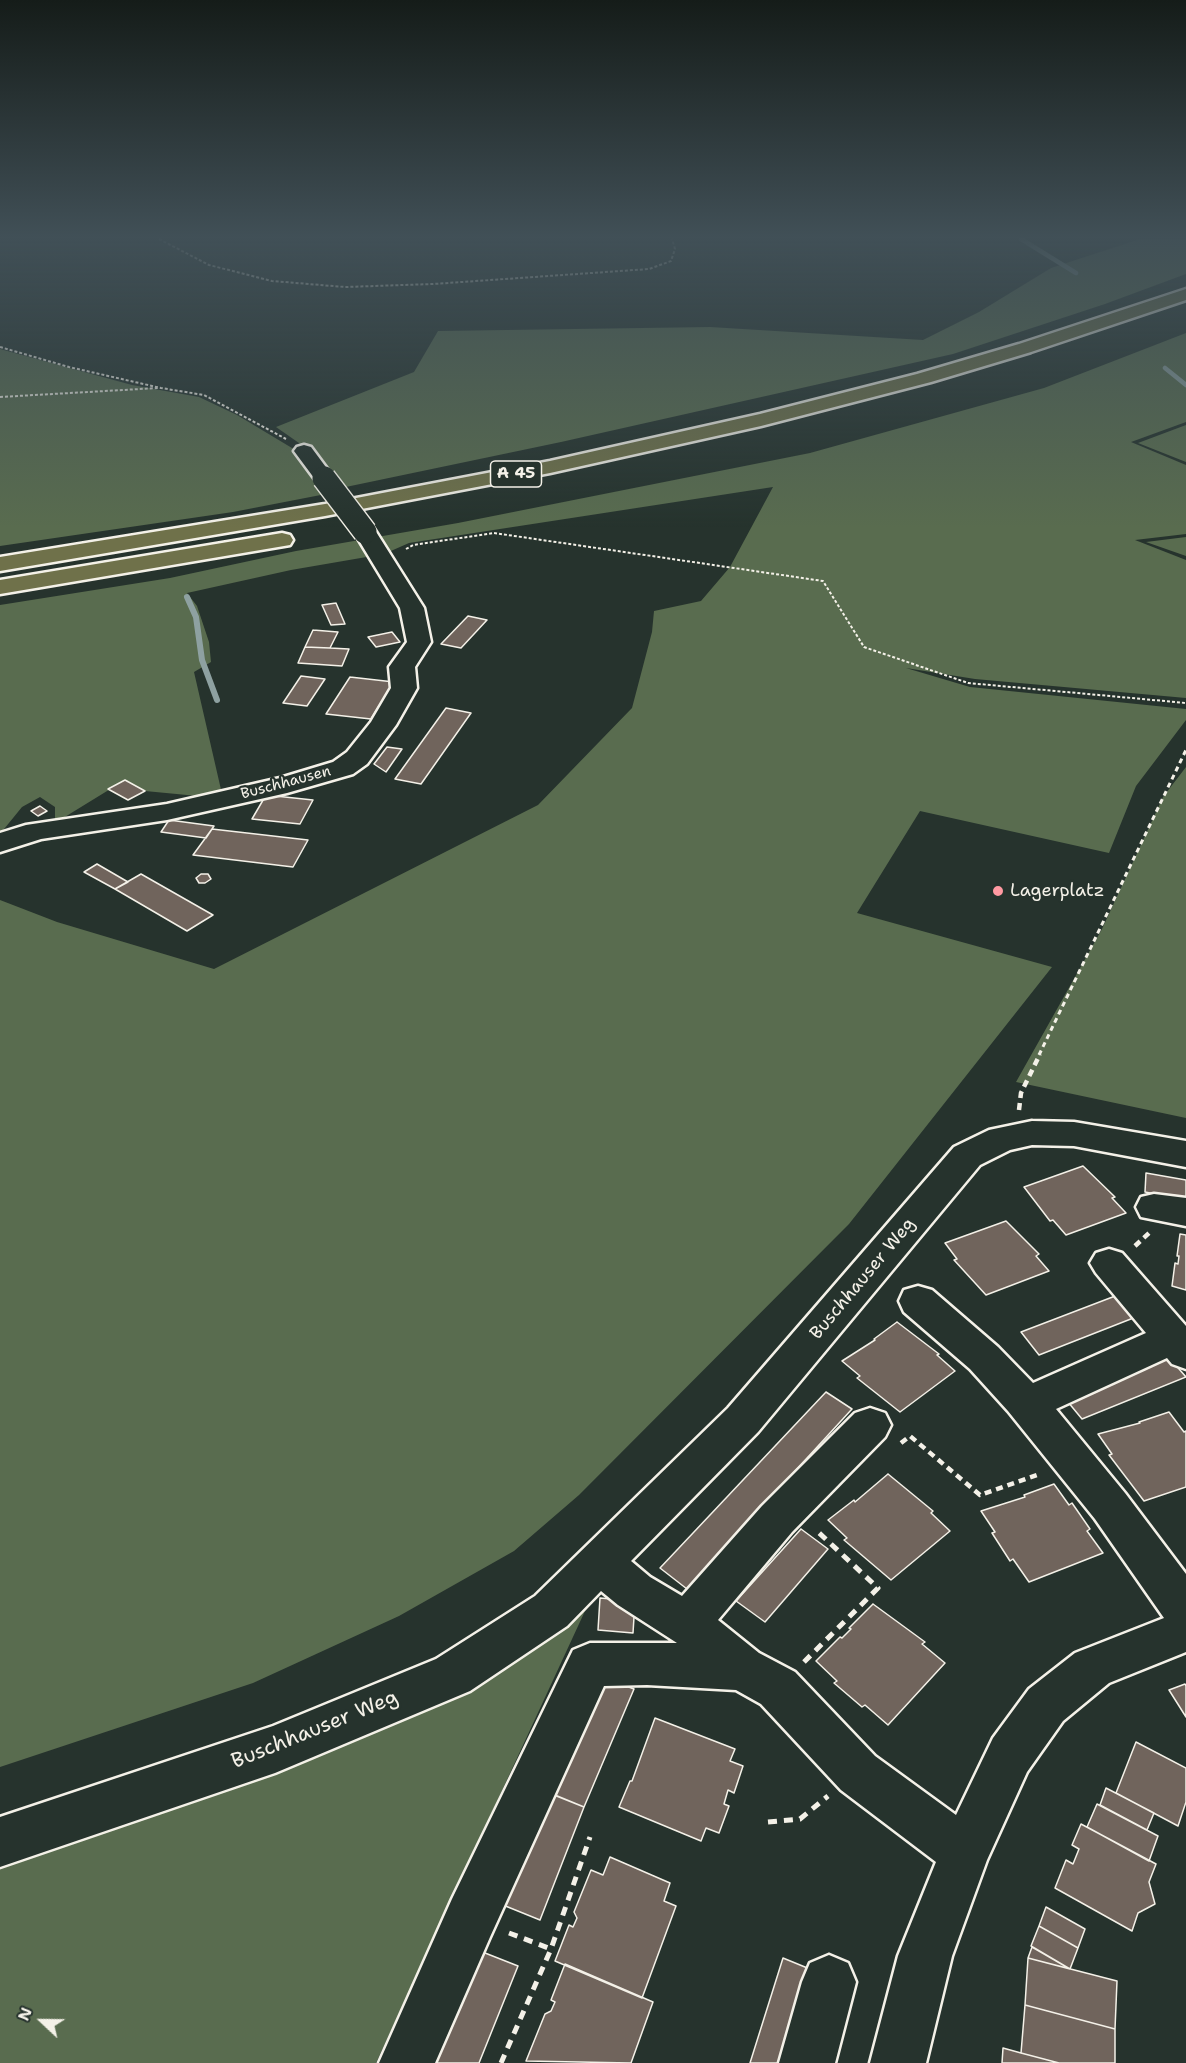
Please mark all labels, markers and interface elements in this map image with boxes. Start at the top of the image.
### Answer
road number: A 45 [490,461,542,487]
street label: Buschhausen [239,762,333,804]
place label: Lagerplatz [1010,880,1105,902]
marker: Lagerplatz [991,884,1005,898]
street label: Buschhauser Weg [806,1214,920,1344]
street label: Buschhauser Weg [228,1685,402,1775]
north arrow [12,1991,72,2051]
text: N [13,2004,37,2024]

